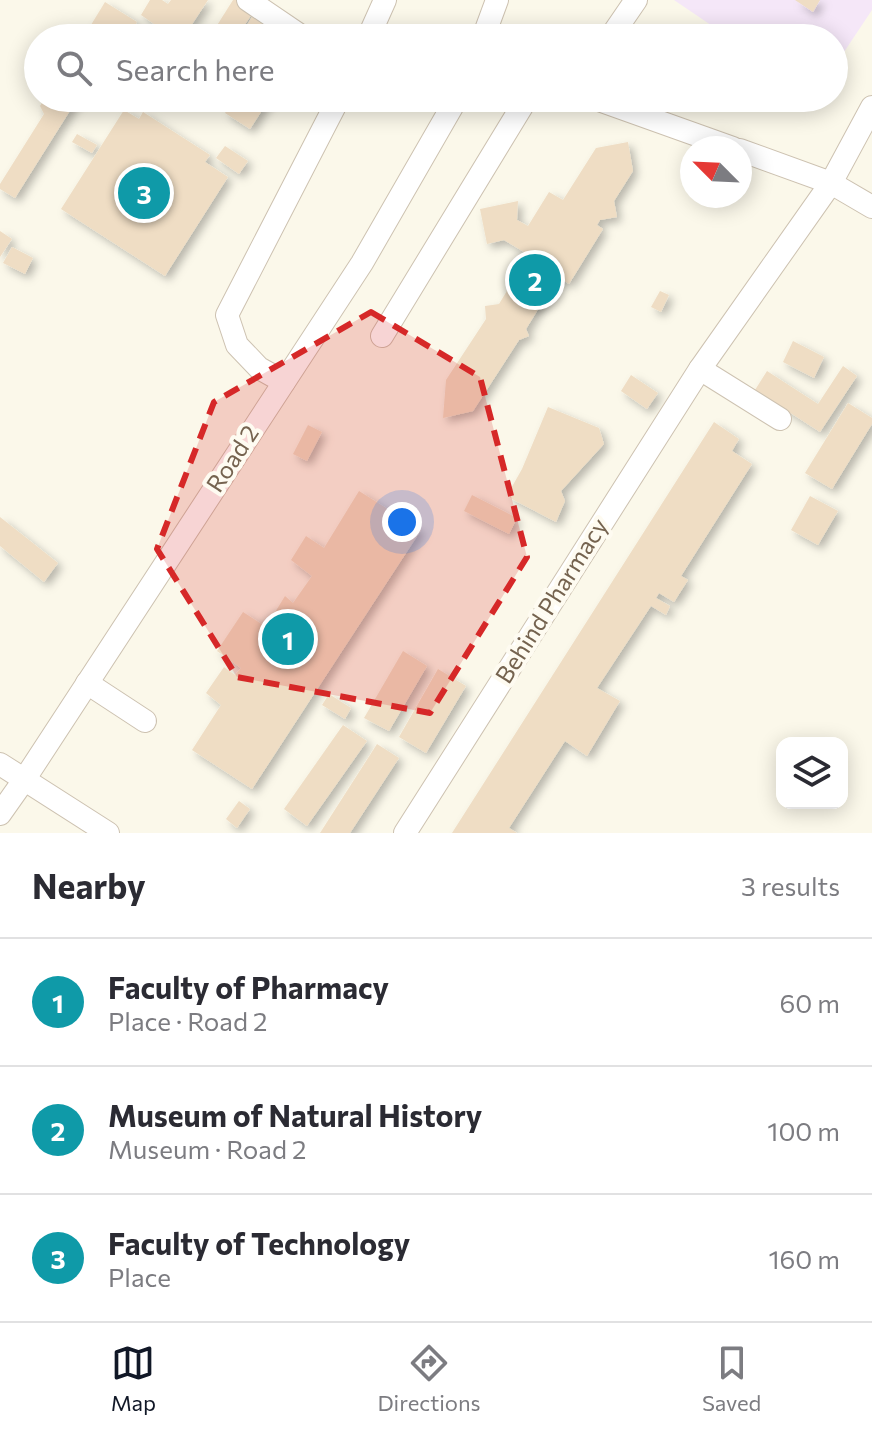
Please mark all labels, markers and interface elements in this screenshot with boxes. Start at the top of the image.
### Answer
search box [24,24,848,112]
icon: search [52,46,96,90]
text: Search here [116,50,275,87]
north arrow [680,136,752,208]
pin: 3 [118,163,170,223]
pin: 2 [509,250,561,310]
street label: Road 2 [199,419,264,497]
your location [382,502,422,542]
street label: Behind Pharmacy [488,512,613,688]
pin: 1 [262,609,314,669]
map controls [776,737,848,809]
button: layers [776,737,848,809]
text: Nearby [32,864,146,906]
text: 3 results [741,870,840,901]
text: Faculty of Pharmacy [108,968,389,1005]
text: 1 [52,987,64,1018]
text: 60 m [780,987,840,1018]
text: Place · Road 2 [108,1005,267,1036]
text: Museum of Natural History [108,1096,482,1133]
text: 2 [51,1115,65,1146]
text: 100 m [767,1115,840,1146]
text: Museum · Road 2 [108,1133,306,1164]
text: Faculty of Technology [108,1224,410,1261]
text: 3 [50,1243,66,1274]
text: 160 m [768,1243,840,1274]
text: Place [108,1261,171,1292]
tab: Map [111,1341,156,1416]
tab: Directions [377,1341,481,1416]
tab: Saved [702,1341,761,1416]

